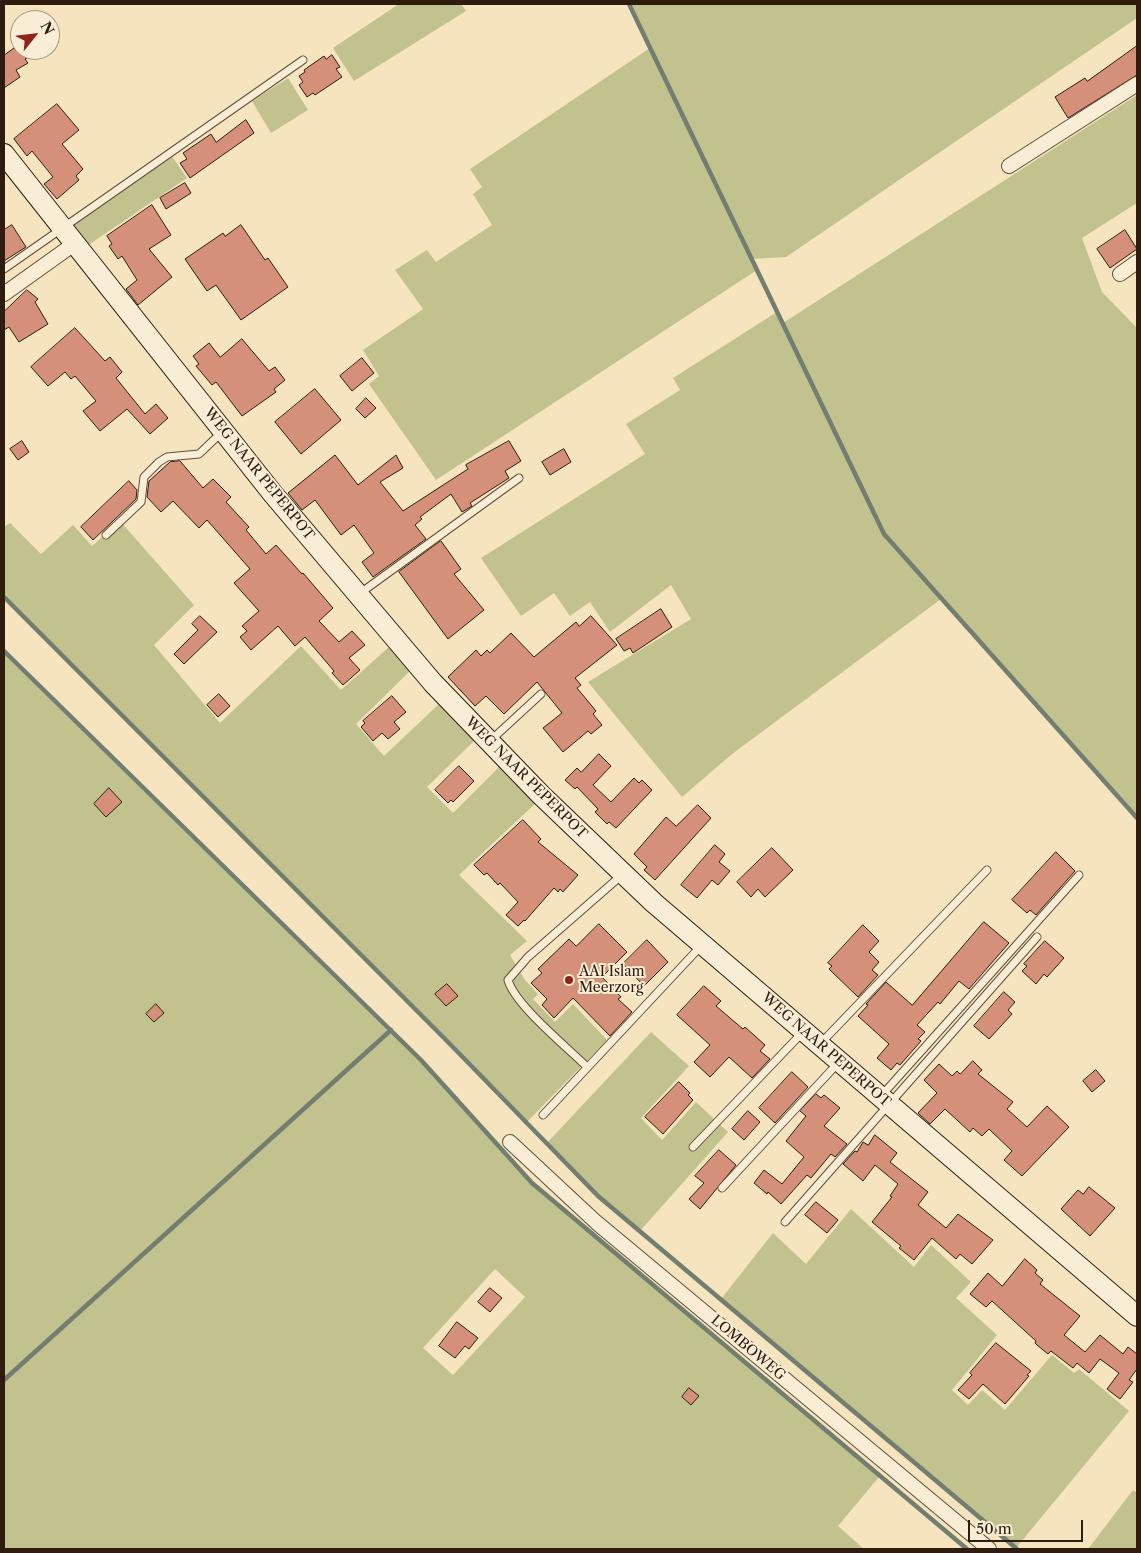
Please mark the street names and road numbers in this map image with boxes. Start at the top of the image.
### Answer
street label: WEG NAAR PEPERPOT [200,404,318,544]
street label: WEG NAAR PEPERPOT [462,714,590,842]
street label: WEG NAAR PEPERPOT [758,989,894,1111]
street label: LOMBOWEG [707,1312,789,1384]

